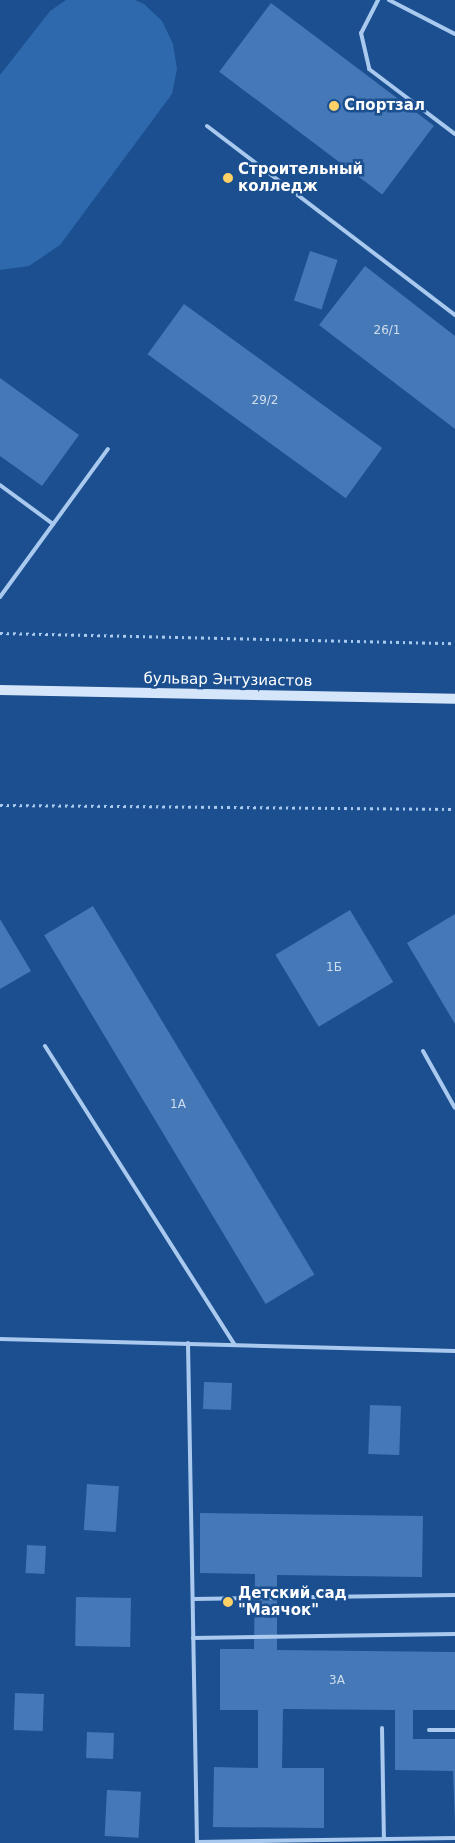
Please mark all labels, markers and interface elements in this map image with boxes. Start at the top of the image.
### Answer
place label: Спортзал [344,97,425,115]
marker: Спортзал [328,100,340,112]
place label: Строительный колледж [238,160,363,195]
marker: Строительный колледж [222,172,234,184]
house number: 26/1 [374,324,400,338]
house number: 29/2 [252,394,278,408]
street label: бульвар Энтузиастов [144,670,312,690]
house number: 1Б [326,961,342,975]
house number: 1А [170,1098,186,1112]
place label: Детский сад "Маячок" [238,1584,347,1619]
marker: Детский сад "Маячок" [222,1596,234,1608]
house number: 3А [329,1674,345,1688]

